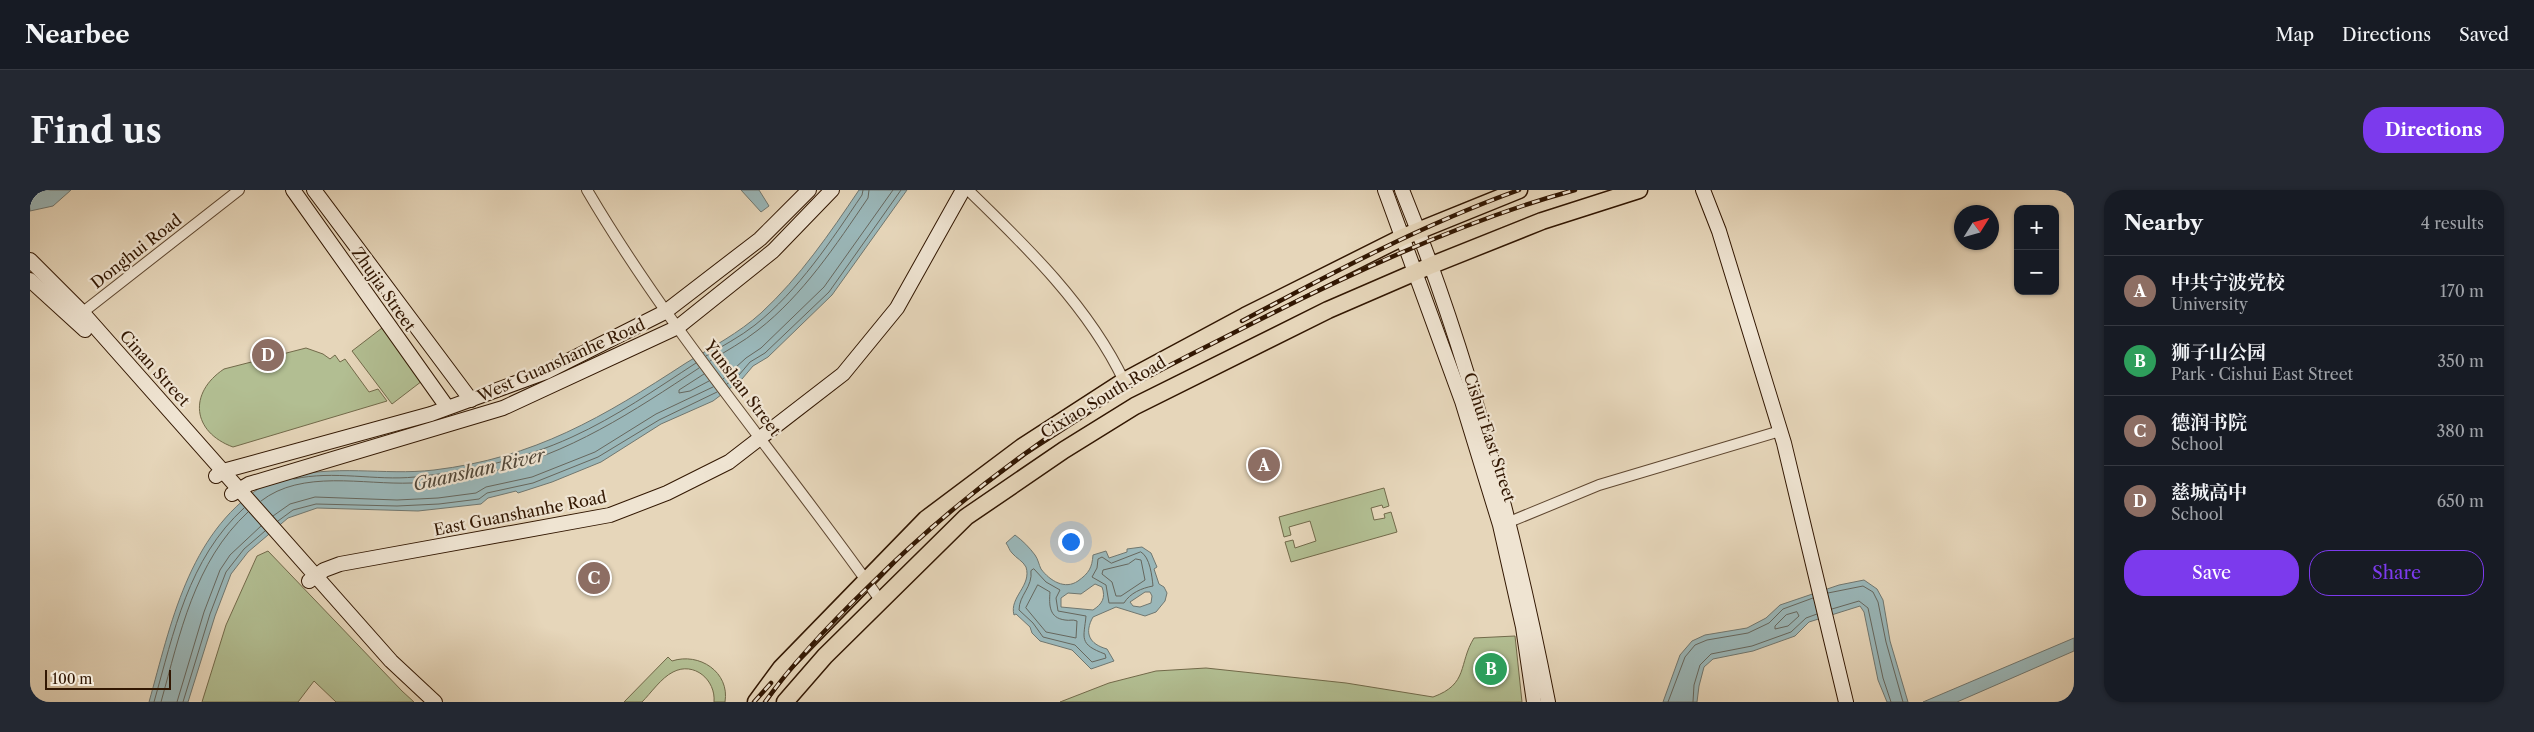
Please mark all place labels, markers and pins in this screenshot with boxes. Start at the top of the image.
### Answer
pin: D [252,336,284,374]
pin: A [1248,446,1280,484]
pin: C [578,559,610,597]
pin: B [1475,650,1507,688]

